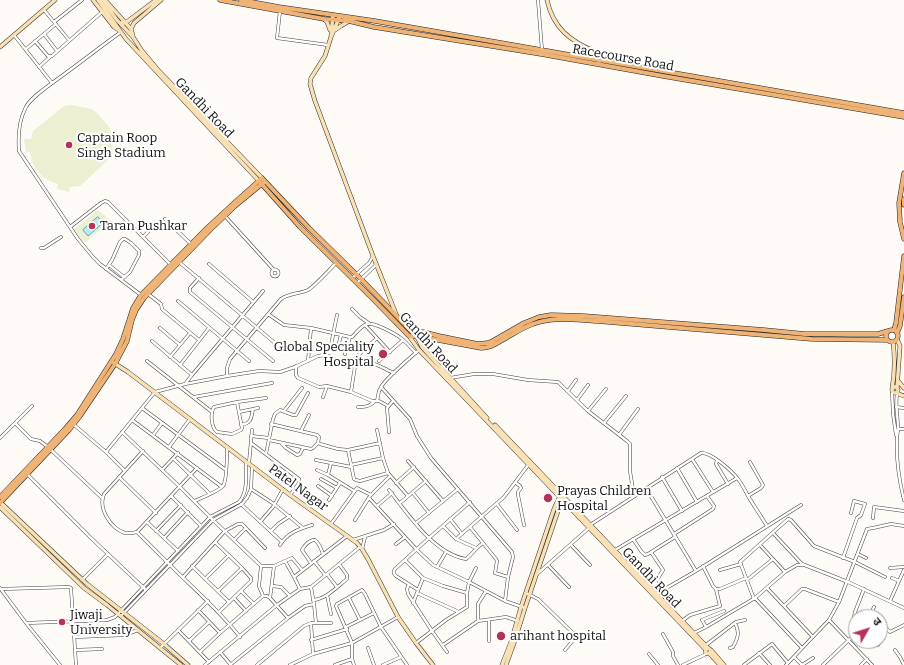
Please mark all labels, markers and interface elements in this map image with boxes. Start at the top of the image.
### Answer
street label: Racecourse Road [571,41,675,75]
street label: Gandhi Road [171,75,237,141]
place label: Captain Roop Singh Stadium [77,130,166,161]
marker: Captain Roop Singh Stadium [64,140,74,150]
place label: Taran Pushkar [100,218,187,234]
marker: Taran Pushkar [87,221,97,231]
street label: Gandhi Road [396,309,460,377]
place label: Global Speciality Hospital [274,339,374,370]
marker: Global Speciality Hospital [377,348,389,360]
street label: Patel Nagar [265,461,331,515]
place label: Prayas Children Hospital [557,483,651,514]
marker: Prayas Children Hospital [542,492,554,504]
street label: Gandhi Road [618,545,684,611]
place label: Jiwaji University [70,607,132,638]
north arrow [848,609,888,649]
text: उ [870,615,884,628]
marker: Jiwaji University [57,617,67,627]
place label: arihant hospital [510,628,606,644]
marker: arihant hospital [495,630,507,642]

